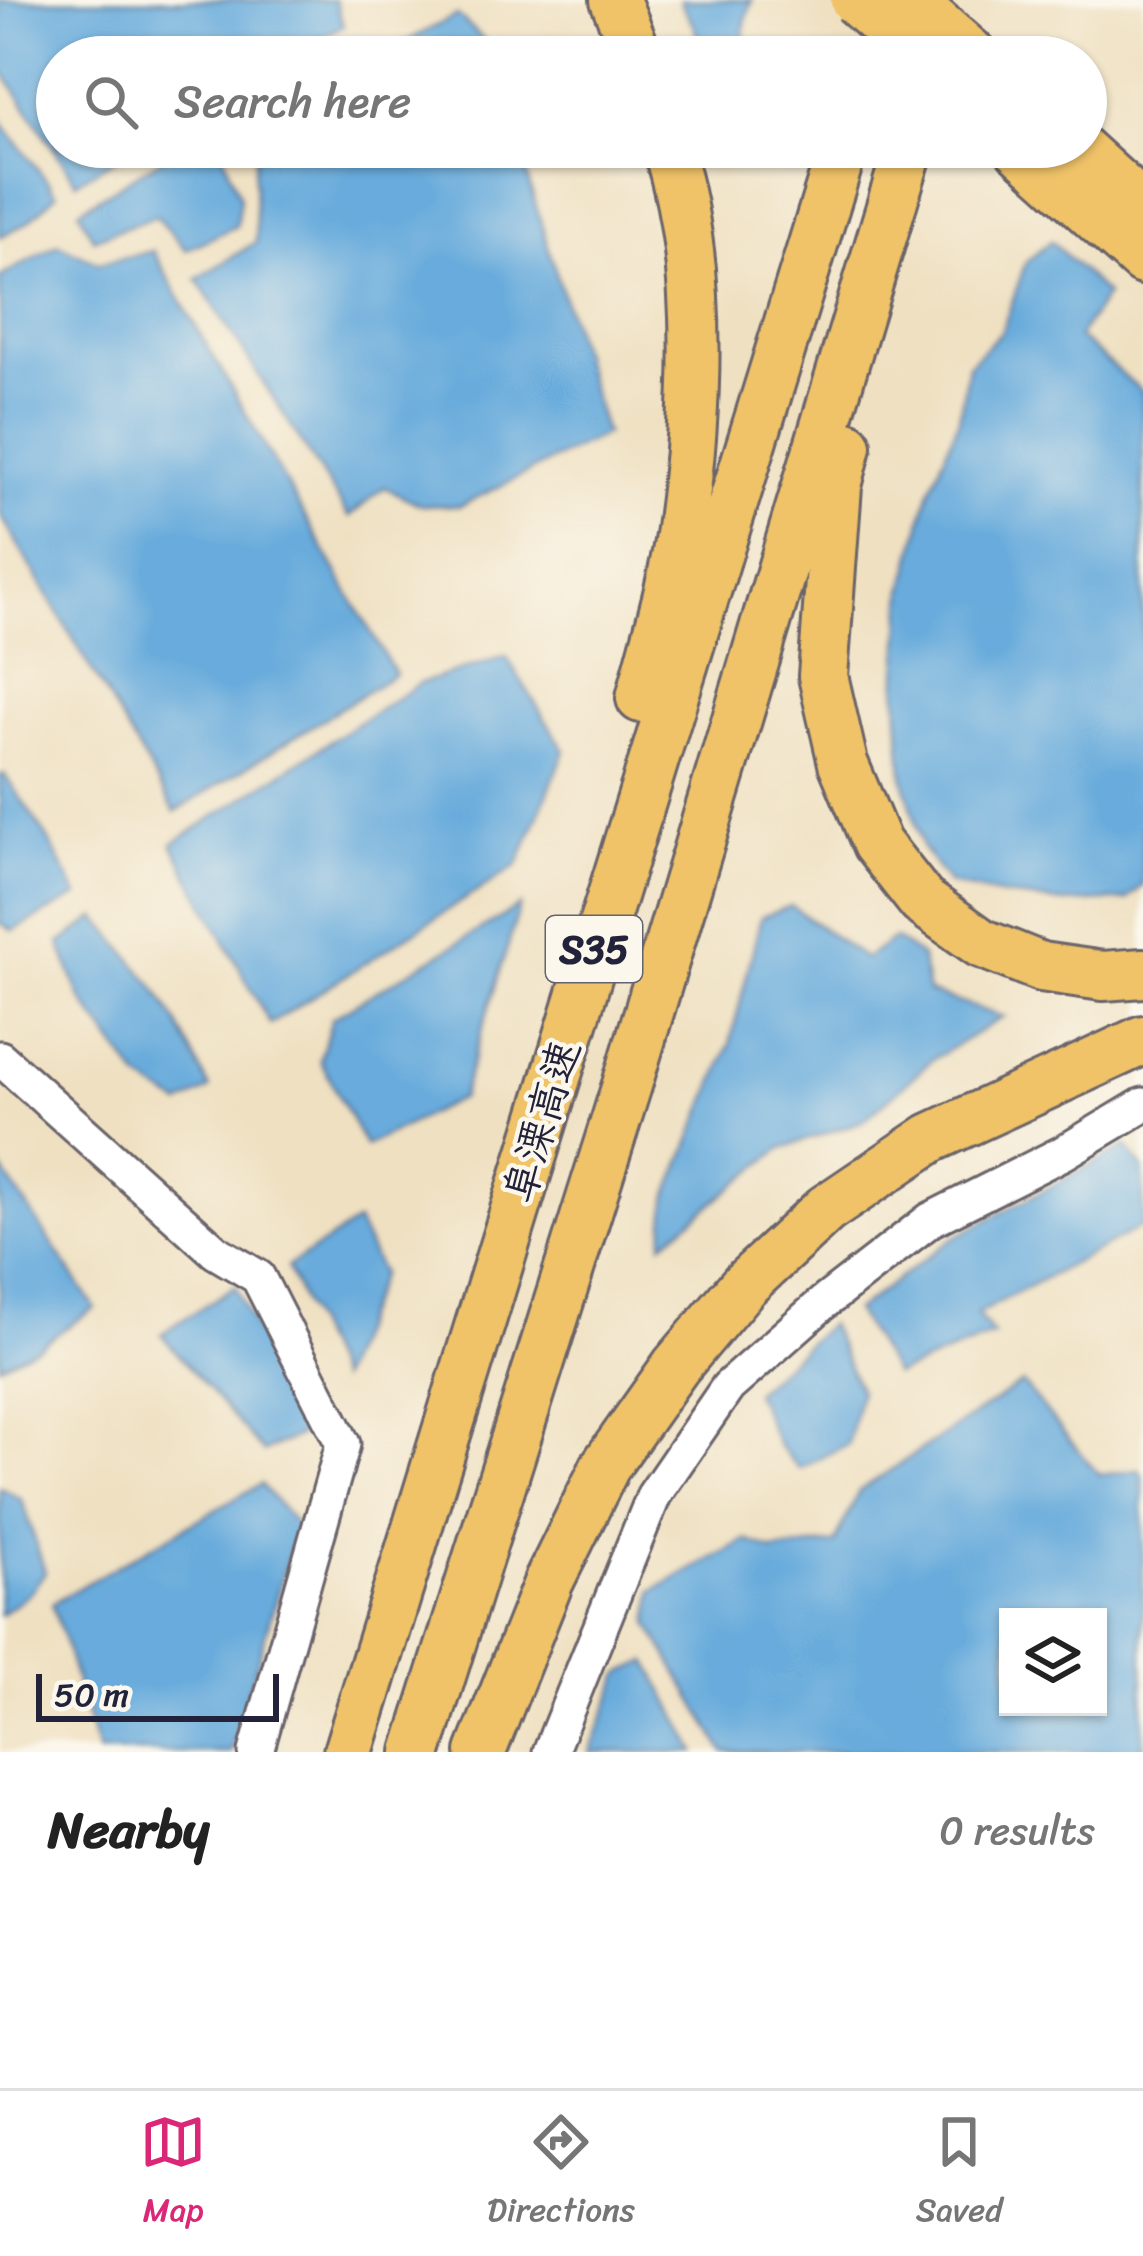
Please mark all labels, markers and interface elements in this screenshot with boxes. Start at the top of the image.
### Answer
search box [36,36,1107,168]
text: Search here [174,62,411,142]
icon: search [78,69,144,135]
road number: S35 [546,916,642,982]
street label: 阜溧高速 [482,1030,602,1212]
map controls [999,1608,1107,1716]
button: layers [999,1608,1107,1716]
text: 50 m [54,1666,129,1724]
scale bar [36,1668,279,1721]
text: Nearby [48,1785,209,1875]
text: 0 results [939,1796,1095,1865]
tab: Map [140,2109,206,2239]
tab: Directions [487,2109,635,2239]
tab: Saved [916,2109,1003,2239]

